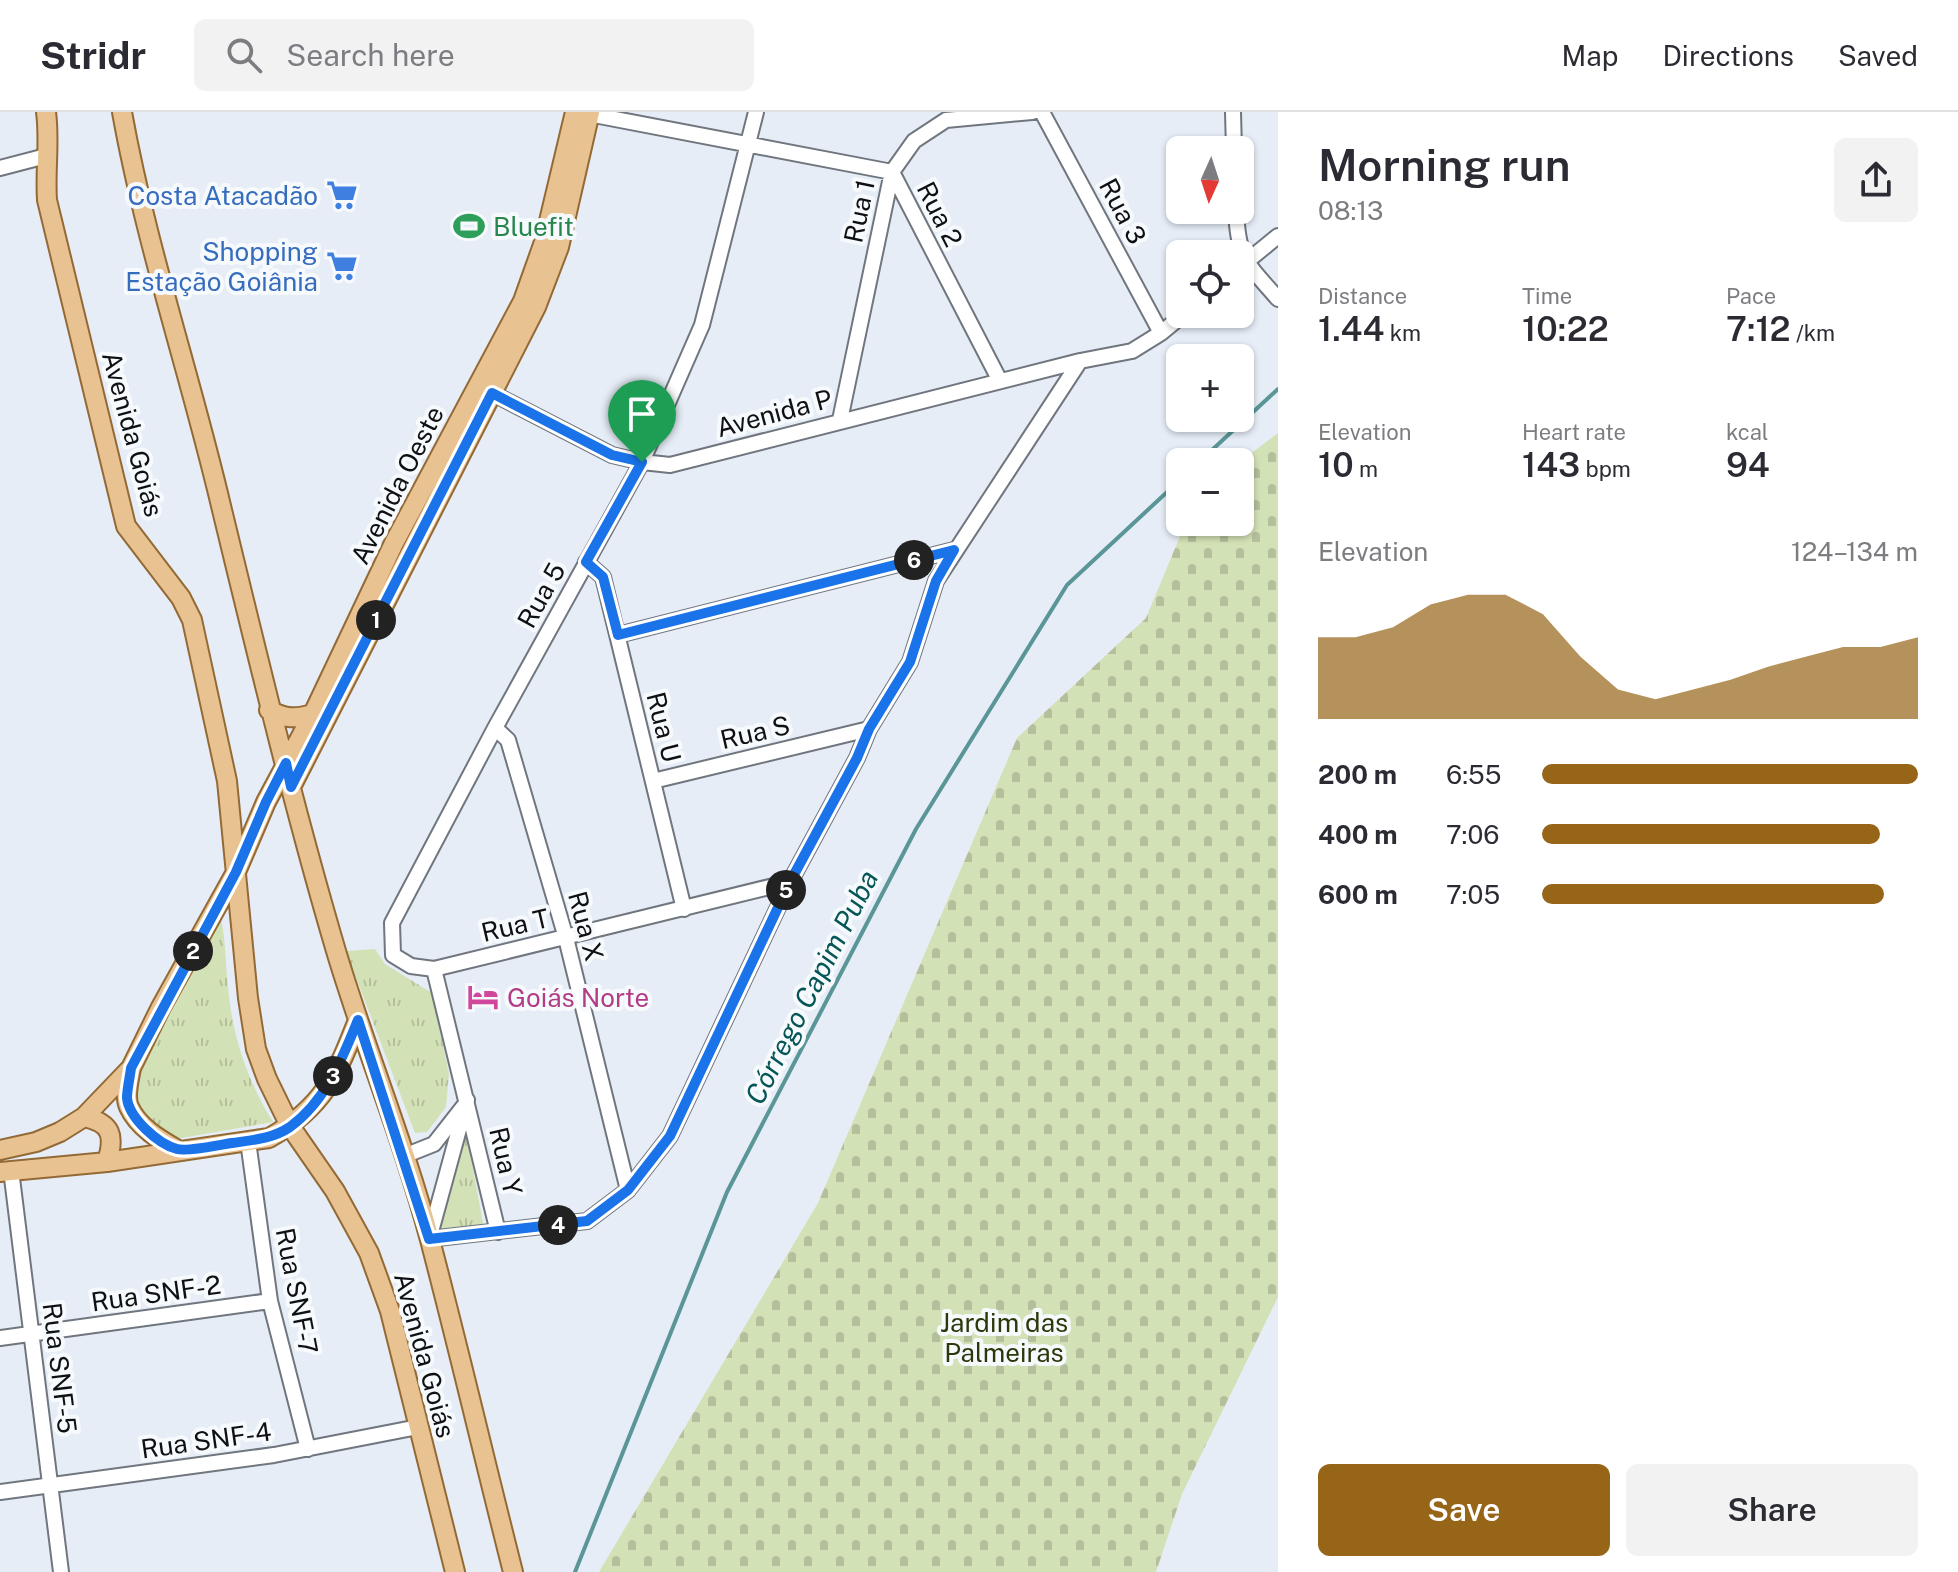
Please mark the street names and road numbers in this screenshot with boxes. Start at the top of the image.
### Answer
street label: Rua 3 [1093,173,1153,249]
street label: Rua 2 [911,176,969,252]
street label: Rua 1 [837,177,881,245]
street label: Avenida Goiás [96,348,170,520]
street label: Avenida P [713,383,835,443]
street label: Avenida Oeste [344,401,450,569]
street label: Rua 5 [511,557,571,633]
street label: Rua U [640,689,688,765]
street label: Rua S [717,709,793,755]
street label: Rua X [562,888,610,964]
street label: Rua T [478,902,552,948]
street label: Rua Y [483,1124,529,1198]
street label: Rua SNF-7 [270,1225,324,1357]
street label: Rua SNF-2 [89,1269,223,1317]
street label: Avenida Goiás [388,1269,462,1441]
street label: Rua SNF-5 [37,1301,83,1435]
street label: Rua SNF-4 [139,1415,273,1465]

